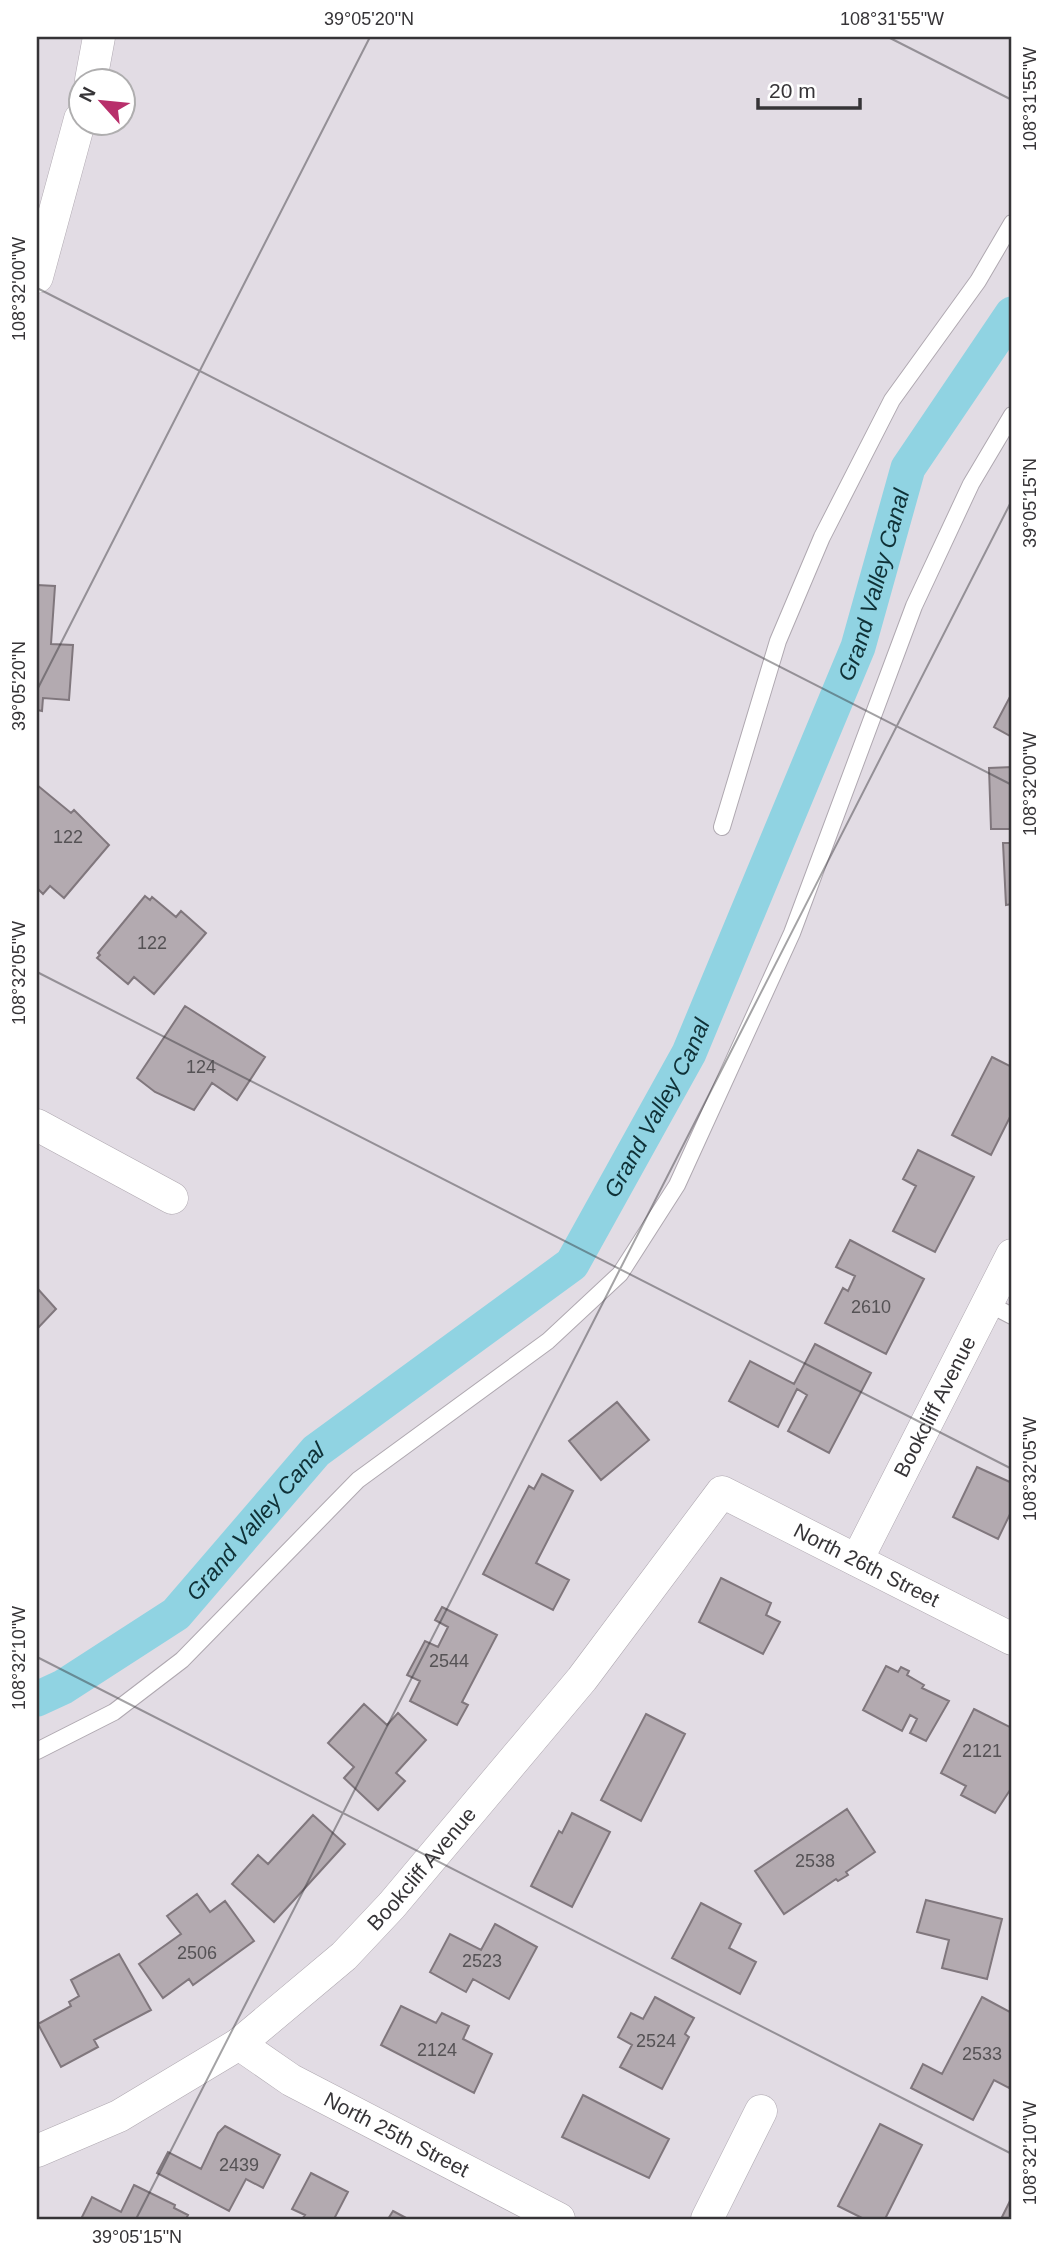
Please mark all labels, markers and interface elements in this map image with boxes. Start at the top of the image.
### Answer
text: 39°05'20"N [324,9,414,29]
text: 108°31'55"W [840,9,944,29]
text: 108°31'55"W [1020,47,1040,151]
north arrow [66,66,136,136]
scale bar [758,66,860,110]
text: 20 m [769,79,816,102]
text: N [75,84,100,105]
text: 108°32'00"W [9,237,29,341]
text: 39°05'15"N [1020,458,1040,548]
water label: Grand Valley Canal [832,485,915,685]
text: 39°05'20"N [9,641,29,731]
text: 108°32'00"W [1020,732,1040,836]
house number: 122 [53,827,83,847]
text: 108°32'05"W [9,921,29,1025]
house number: 122 [137,933,167,953]
water label: Grand Valley Canal [599,1014,715,1202]
house number: 124 [186,1057,216,1077]
house number: 2610 [851,1297,891,1317]
street label: Bookcliff Avenue [889,1332,980,1481]
text: 108°32'05"W [1020,1417,1040,1521]
water label: Grand Valley Canal [181,1436,329,1605]
street label: North 26th Street [790,1518,943,1611]
text: 108°32'10"W [9,1606,29,1710]
house number: 2544 [429,1651,469,1671]
house number: 2121 [962,1741,1002,1761]
street label: Bookcliff Avenue [362,1802,480,1935]
house number: 2538 [795,1851,835,1871]
house number: 2506 [177,1943,217,1963]
house number: 2523 [462,1951,502,1971]
house number: 2524 [636,2031,676,2051]
house number: 2124 [417,2040,457,2060]
house number: 2533 [962,2044,1002,2064]
street label: North 25th Street [320,2087,473,2181]
text: 108°32'10"W [1020,2101,1040,2205]
house number: 2439 [219,2155,259,2175]
text: 39°05'15"N [92,2227,182,2247]

